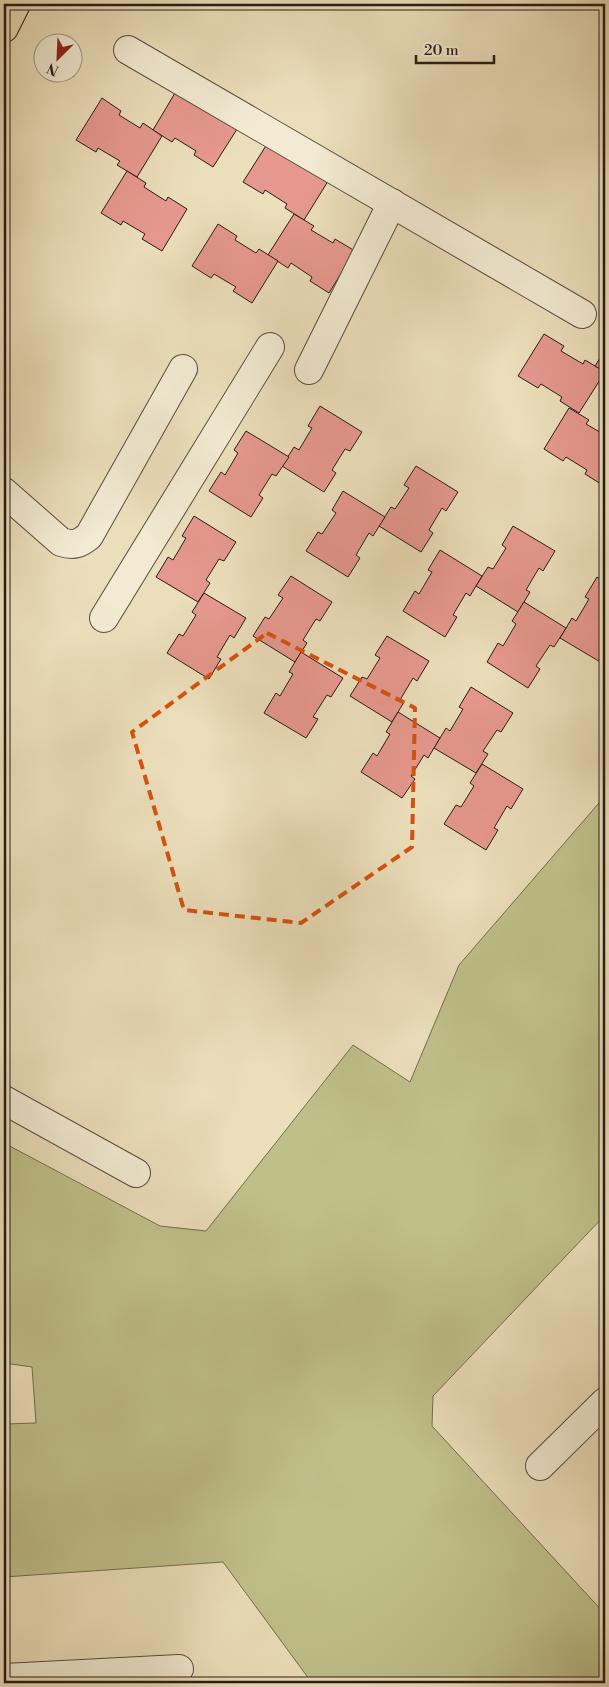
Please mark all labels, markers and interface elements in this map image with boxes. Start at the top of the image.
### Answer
north arrow [32,32,82,82]
scale bar [416,32,494,64]
text: 20 m [424,41,459,60]
text: N [44,58,62,79]

